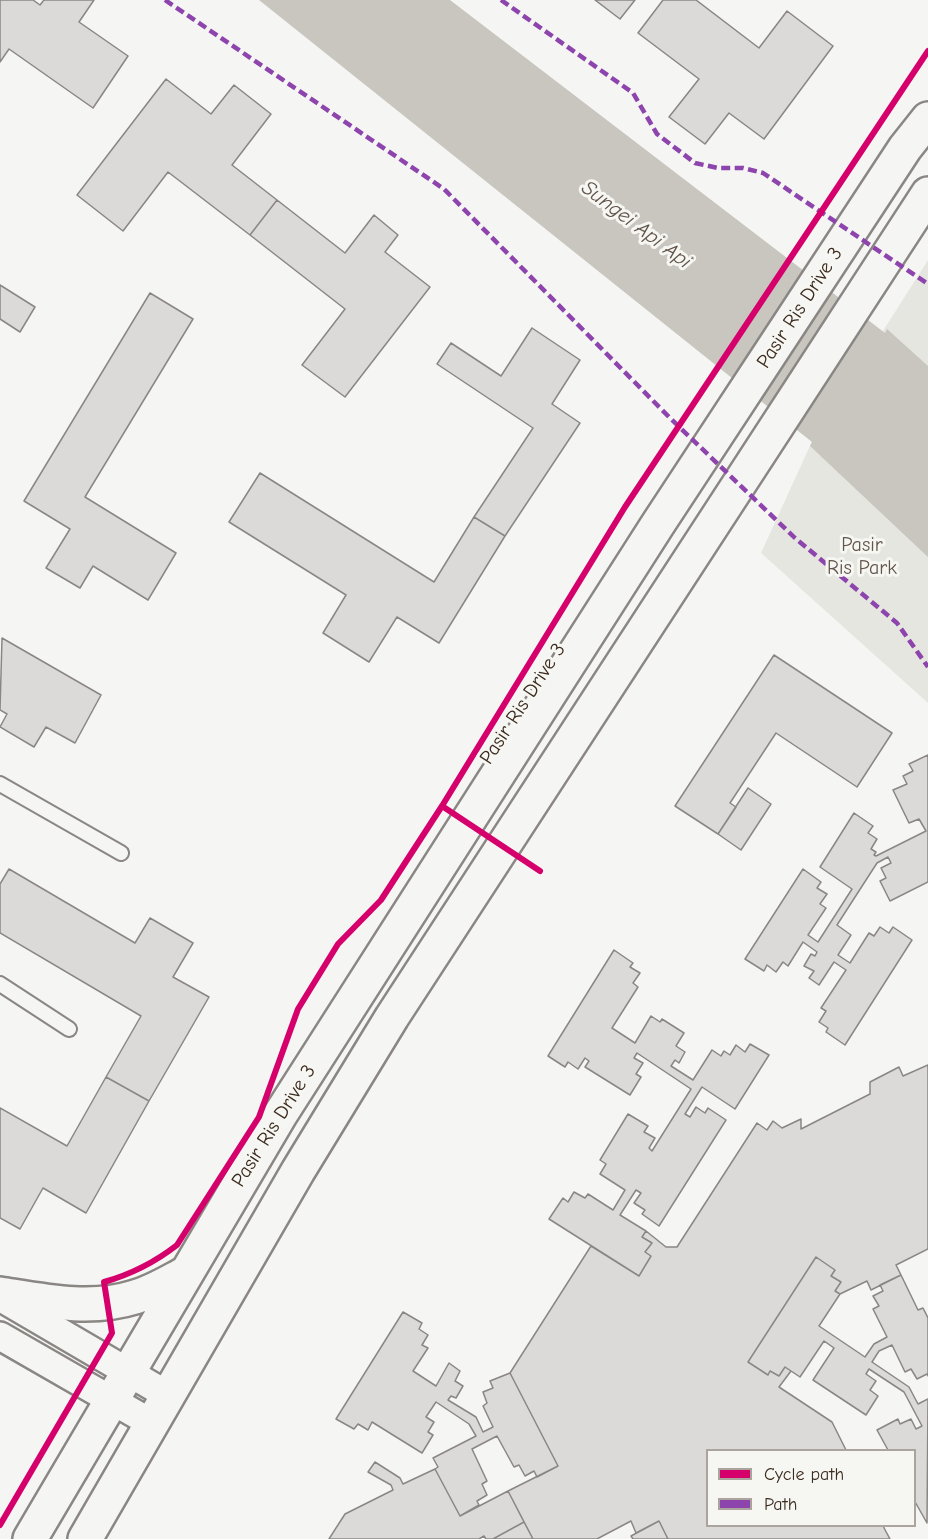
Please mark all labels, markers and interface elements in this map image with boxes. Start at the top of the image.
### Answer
water label: Sungei Api Api [576,176,696,274]
street label: Pasir Ris Drive 3 [752,243,848,373]
park label: Pasir Ris Park [827,533,897,580]
street label: Pasir Ris Drive 3 [475,639,571,769]
street label: Pasir Ris Drive 3 [227,1061,321,1191]
legend [706,1449,916,1527]
text: Cycle path [764,1464,844,1485]
text: Path [764,1494,797,1515]

